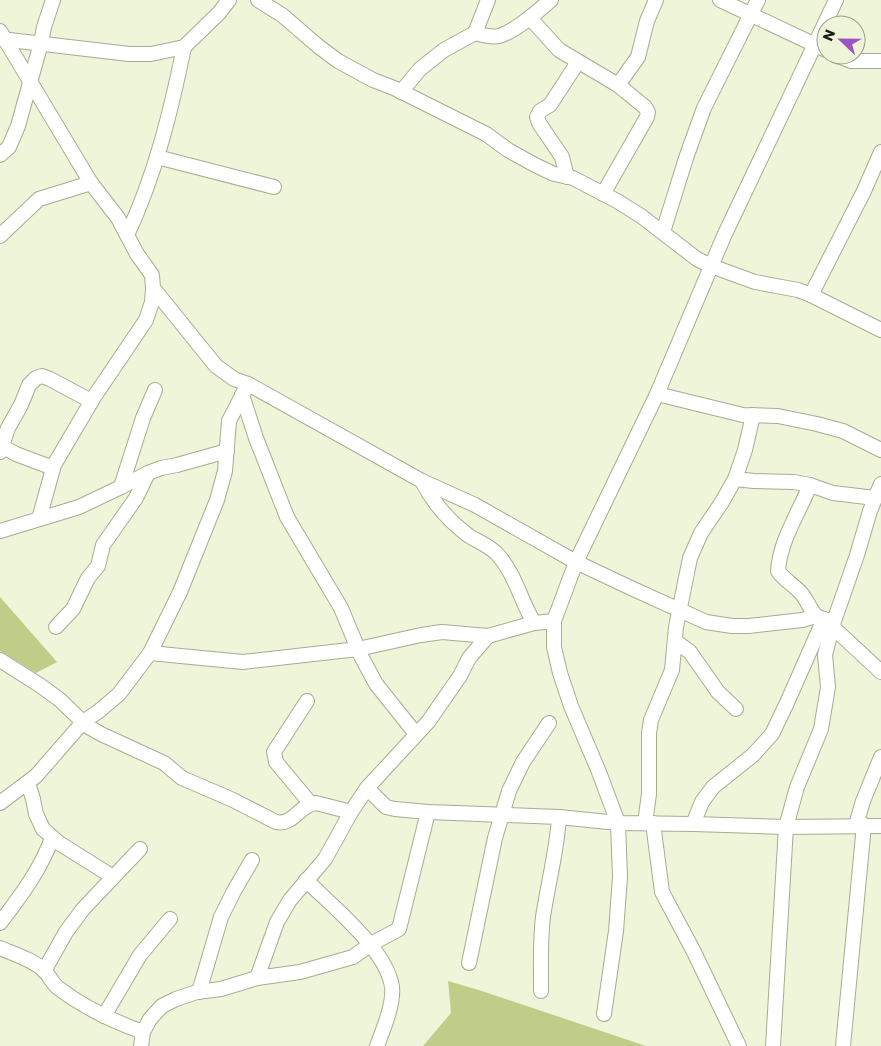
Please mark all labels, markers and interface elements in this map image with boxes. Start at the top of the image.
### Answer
north arrow [816,15,866,65]
text: N [818,27,840,44]

